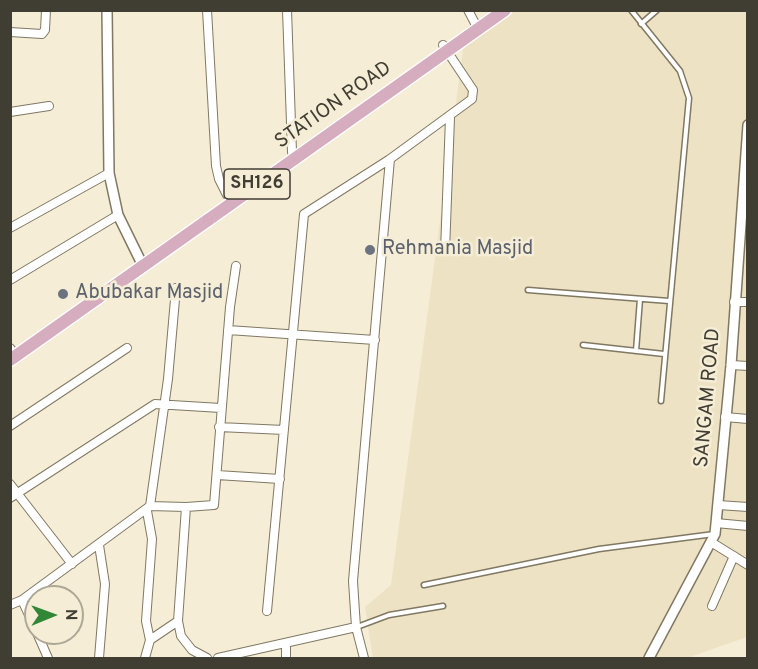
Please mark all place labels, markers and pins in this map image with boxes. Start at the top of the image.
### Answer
place label: Rehmania Masjid [382,238,533,262]
marker: Rehmania Masjid [363,243,377,257]
place label: Abubakar Masjid [75,282,223,306]
marker: Abubakar Masjid [56,287,70,301]

